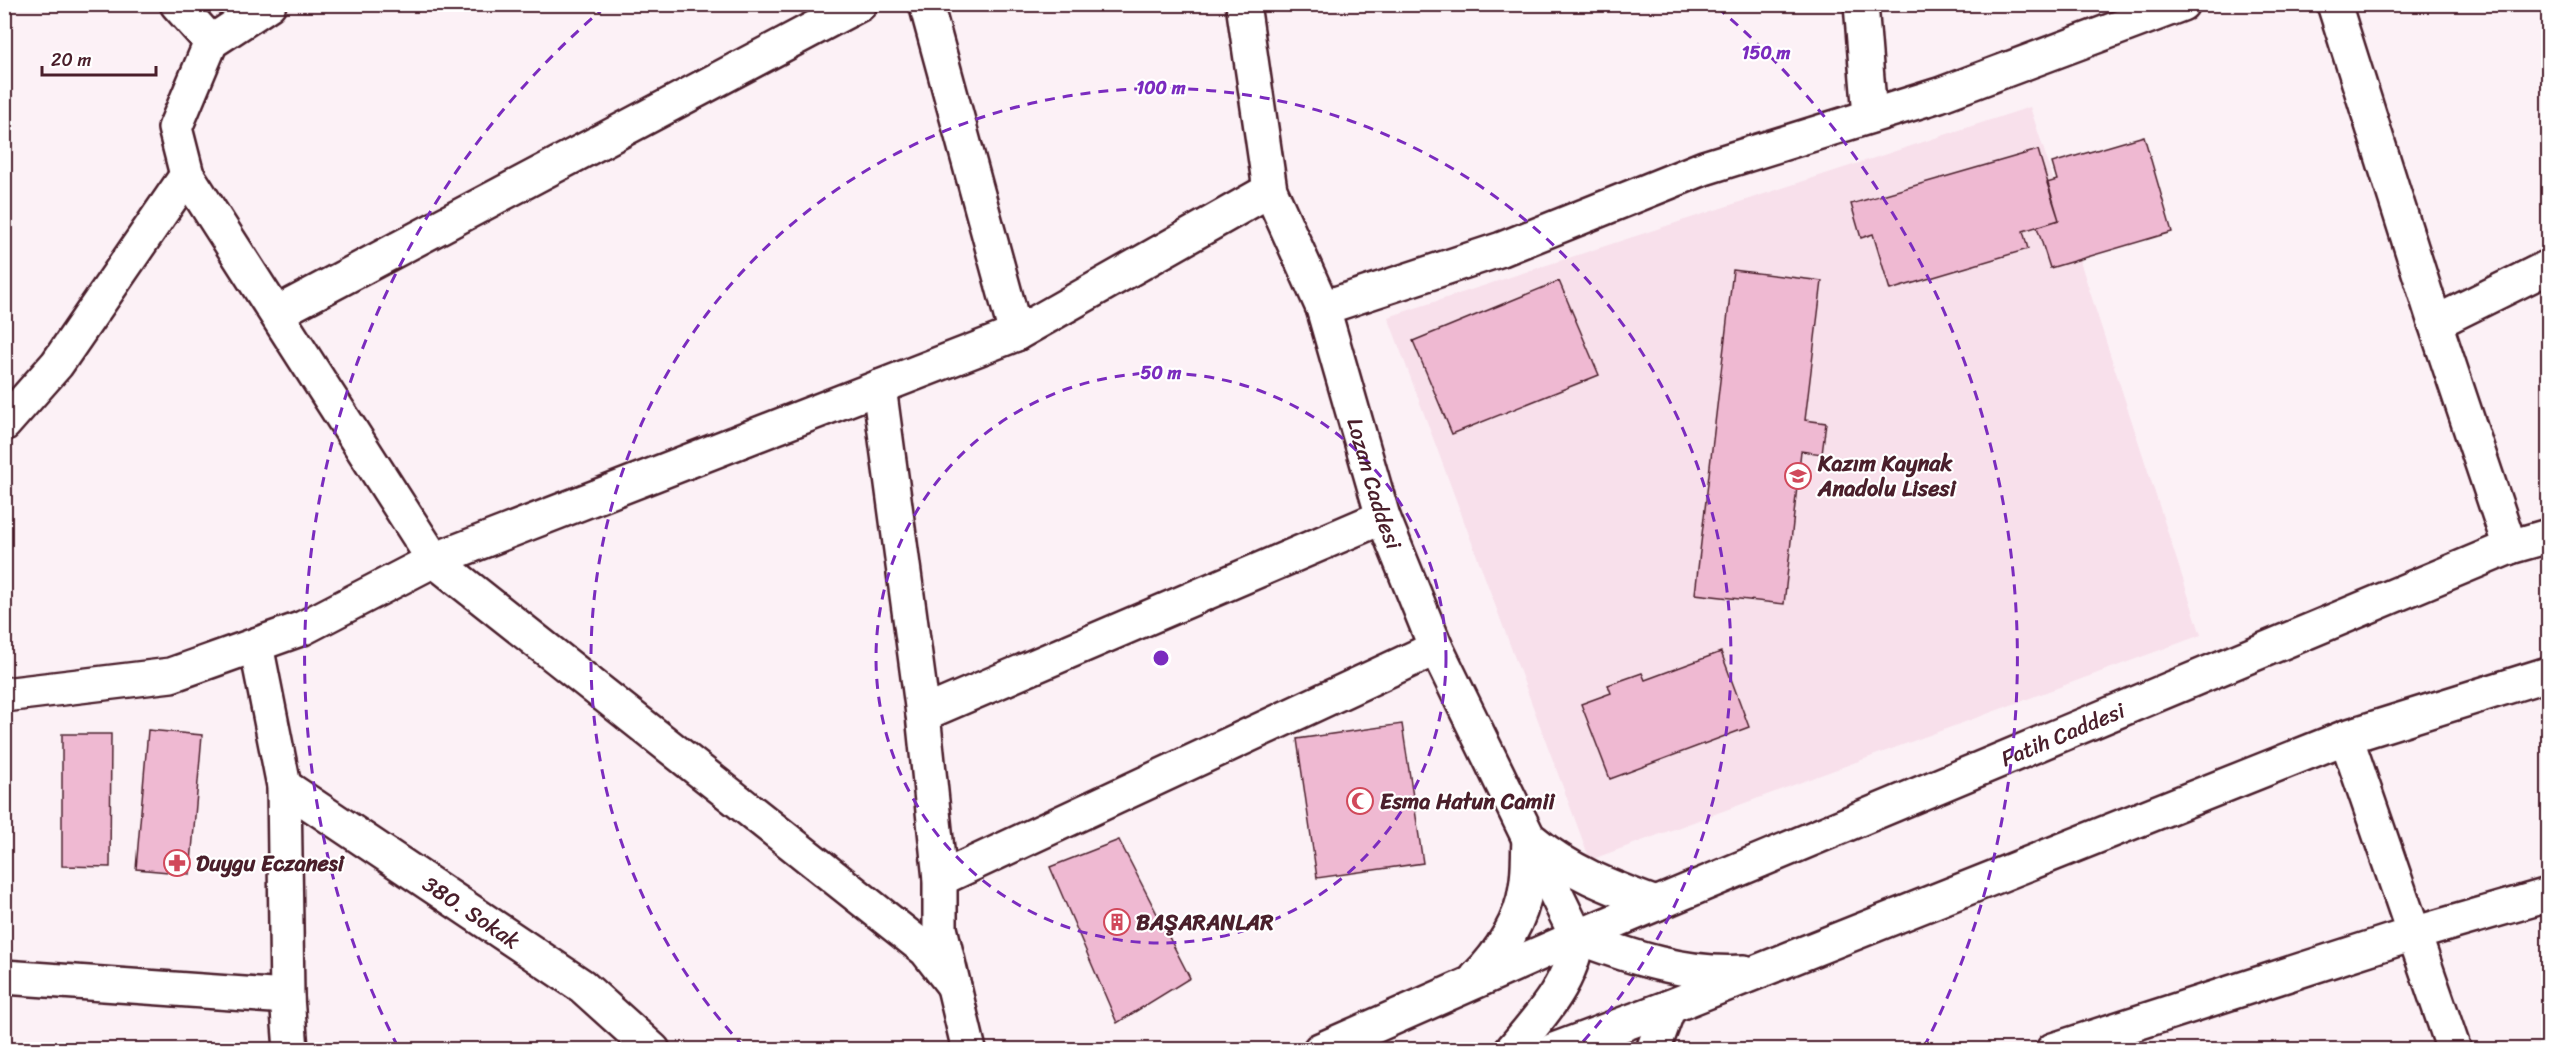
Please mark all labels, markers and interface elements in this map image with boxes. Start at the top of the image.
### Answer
text: 150 m [1742,37,1790,69]
scale bar [42,39,156,77]
text: 20 m [51,44,91,76]
text: 100 m [1137,72,1186,104]
text: 50 m [1141,357,1182,389]
street label: Lozan Caddesi [1336,413,1414,556]
place label: Kazım Kaynak Anadolu Lisesi [1817,444,1957,508]
school or university icon: Kazım Kaynak Anadolu Lisesi [1783,461,1813,491]
centre of rings [1151,648,1171,668]
street label: Fatih Caddesi [1994,690,2132,777]
place label: Esma Hatun Camii [1380,782,1556,821]
mosque icon: Esma Hatun Camii [1345,786,1375,816]
place label: Duygu Eczanesi [196,844,346,883]
pharmacy icon: Duygu Eczanesi [162,848,192,878]
street label: 380. Sokak [415,865,529,959]
place label: BAŞARANLAR [1136,903,1274,942]
building icon: BAŞARANLAR [1102,907,1132,937]

